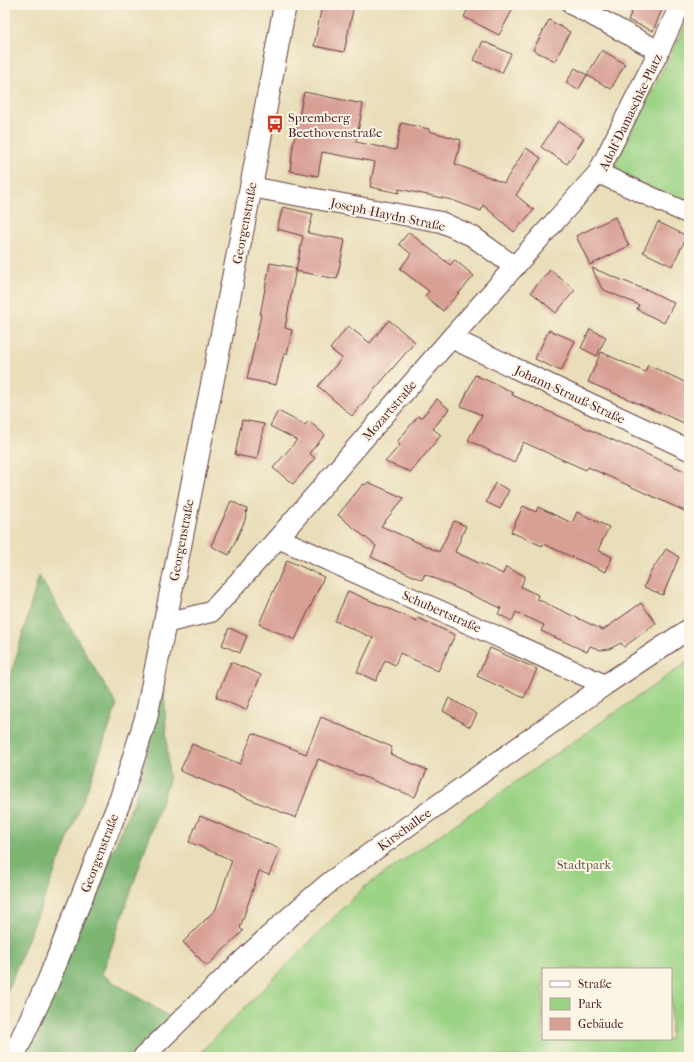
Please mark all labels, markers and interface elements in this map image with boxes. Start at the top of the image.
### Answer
street label: Adolf-Damaschke-Platz [595,51,665,174]
place label: Spremberg Beethovenstraße [288,110,383,140]
bus stop icon: Spremberg Beethovenstraße [265,114,285,134]
street label: Georgenstraße [229,180,260,265]
street label: Joseph-Haydn-Straße [328,195,447,234]
street label: Johann-Strauß-Straße [511,362,628,427]
street label: Mozartstraße [359,377,420,443]
street label: Georgenstraße [166,497,197,582]
street label: Schubertstraße [400,587,484,636]
street label: Kirschallee [375,805,434,854]
street label: Georgenstraße [78,811,122,895]
park label: Stadtpark [557,857,611,872]
legend [542,968,672,1040]
text: Straße [578,977,612,991]
text: Park [578,997,603,1011]
text: Gebäude [578,1017,623,1031]

